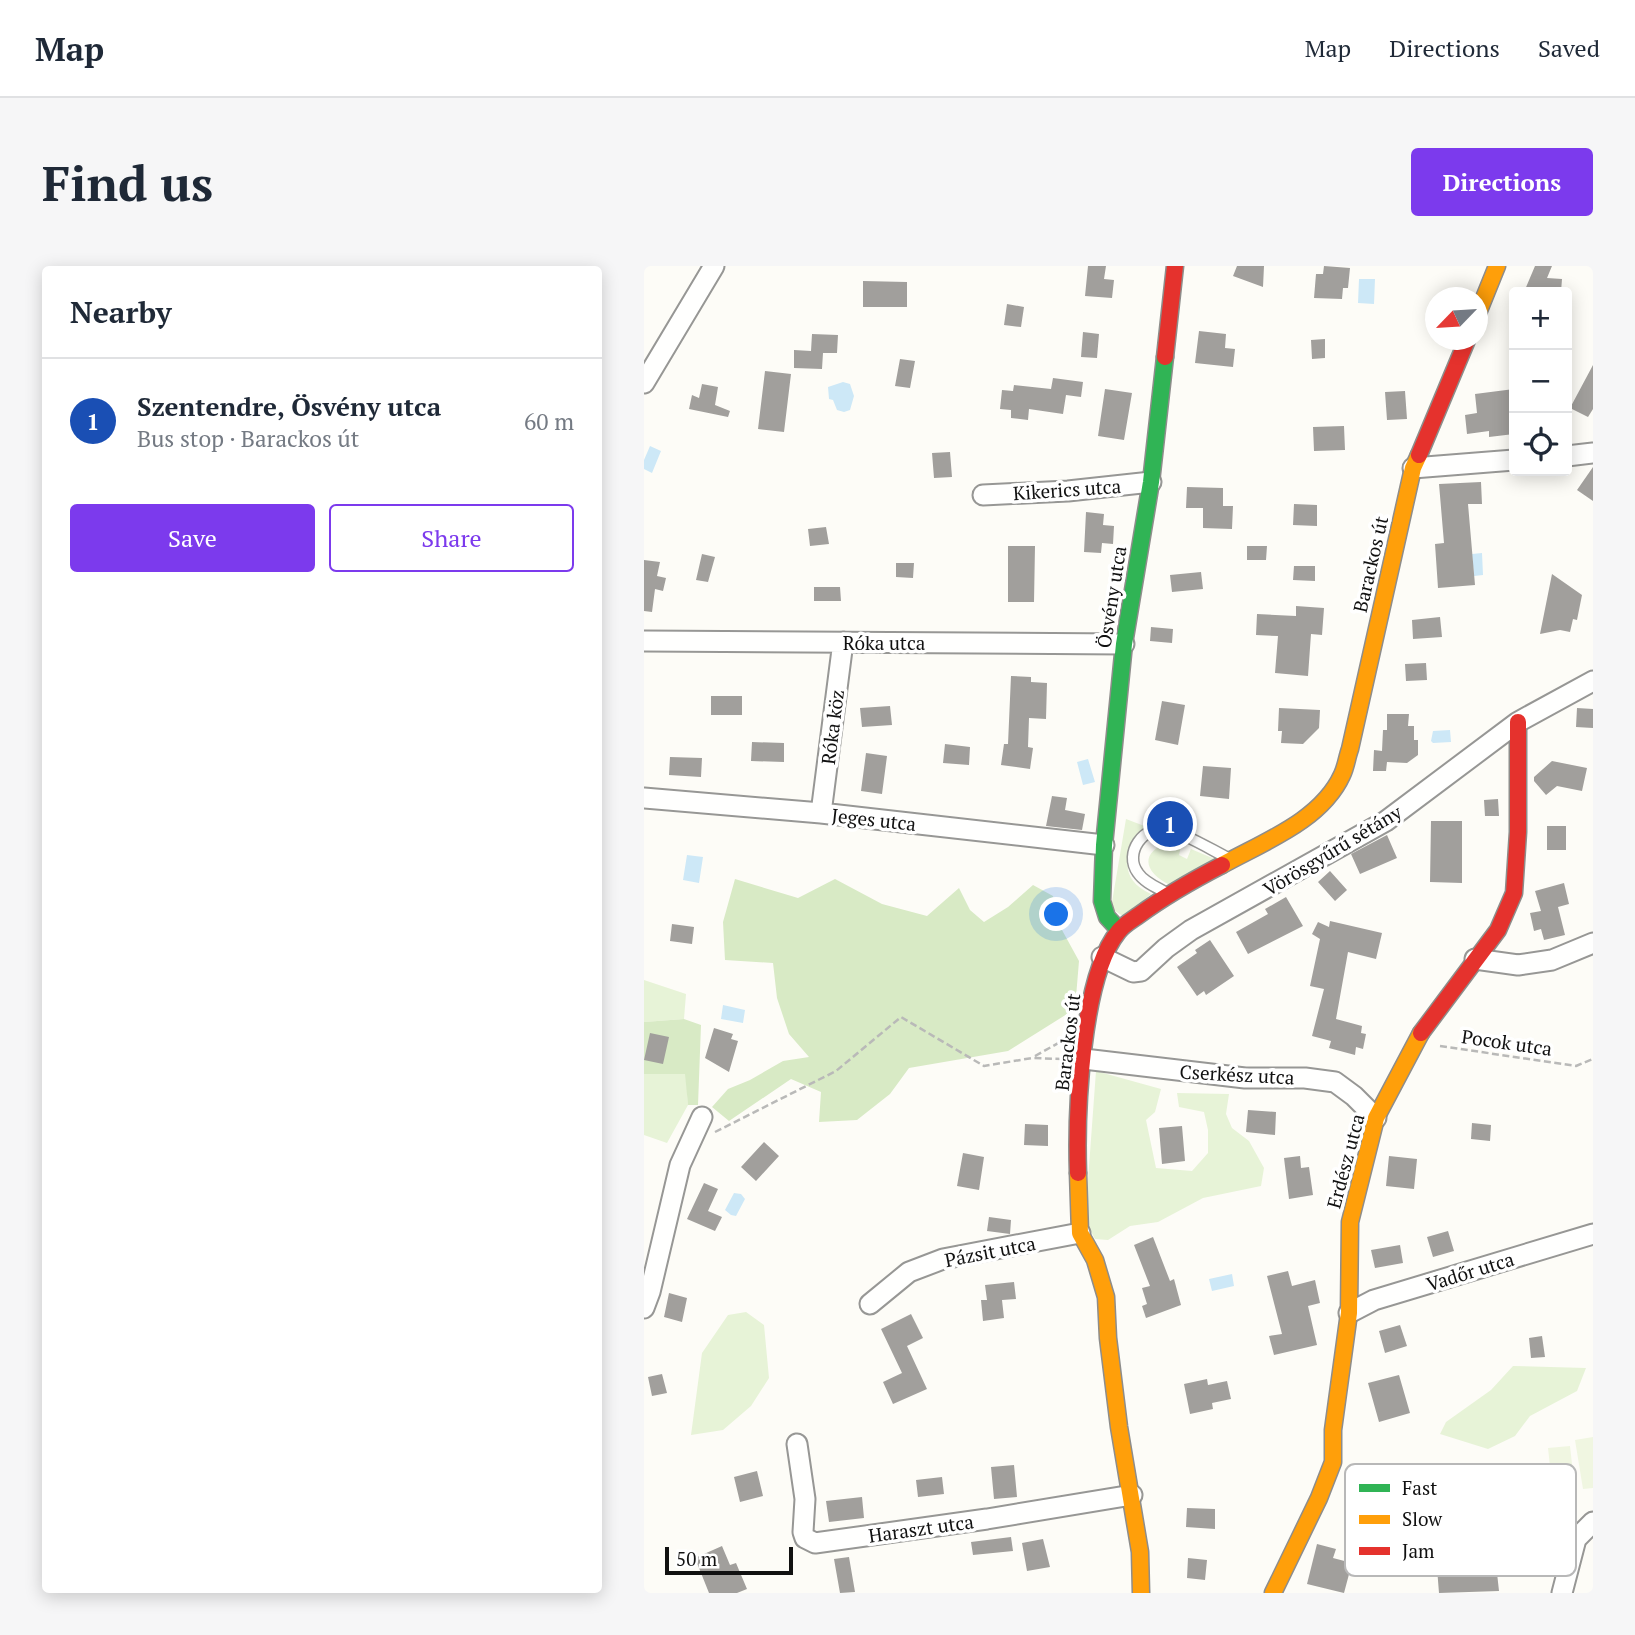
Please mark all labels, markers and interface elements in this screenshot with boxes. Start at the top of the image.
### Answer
text: Map [35,27,104,70]
text: Map [1305,32,1351,64]
text: Directions [1389,32,1500,64]
text: Saved [1538,32,1600,64]
button: Directions [1411,148,1593,216]
text: Find us [42,150,213,215]
north arrow [1425,287,1488,350]
map controls [1509,287,1572,476]
button: + [1509,287,1572,350]
text: Nearby [70,292,172,332]
button: − [1509,350,1572,413]
text: Szentendre, Ösvény utca [137,389,441,423]
text: 1 [87,406,100,437]
text: 60 m [524,406,574,437]
button: locate [1509,413,1572,476]
text: Bus stop · Barackos út [137,423,359,454]
street label: Kikerics utca [1012,473,1122,505]
button: Save [70,504,315,572]
button: Share [329,504,574,572]
street label: Barackos út [1347,513,1393,615]
street label: Ösvény utca [1091,544,1131,650]
street label: Róka utca [843,630,926,655]
street label: Róka köz [815,688,849,766]
pin: 1 [1147,798,1193,850]
street label: Vörösgyűrű sétány [1258,799,1406,901]
street label: Jeges utca [831,802,918,836]
your location [1039,897,1073,931]
street label: Barackos út [1049,992,1085,1092]
street label: Pocok utca [1460,1023,1554,1061]
street label: Cserkész utca [1179,1059,1295,1090]
street label: Erdész utca [1320,1111,1370,1211]
street label: Pázsit utca [942,1230,1038,1272]
street label: Vadőr utca [1423,1246,1517,1296]
legend [1345,1464,1576,1576]
text: Fast [1402,1475,1437,1500]
text: Slow [1402,1506,1443,1531]
street label: Haraszt utca [867,1508,976,1548]
text: Jam [1402,1538,1435,1563]
scale bar [665,1544,793,1576]
text: 50 m [676,1546,717,1571]

